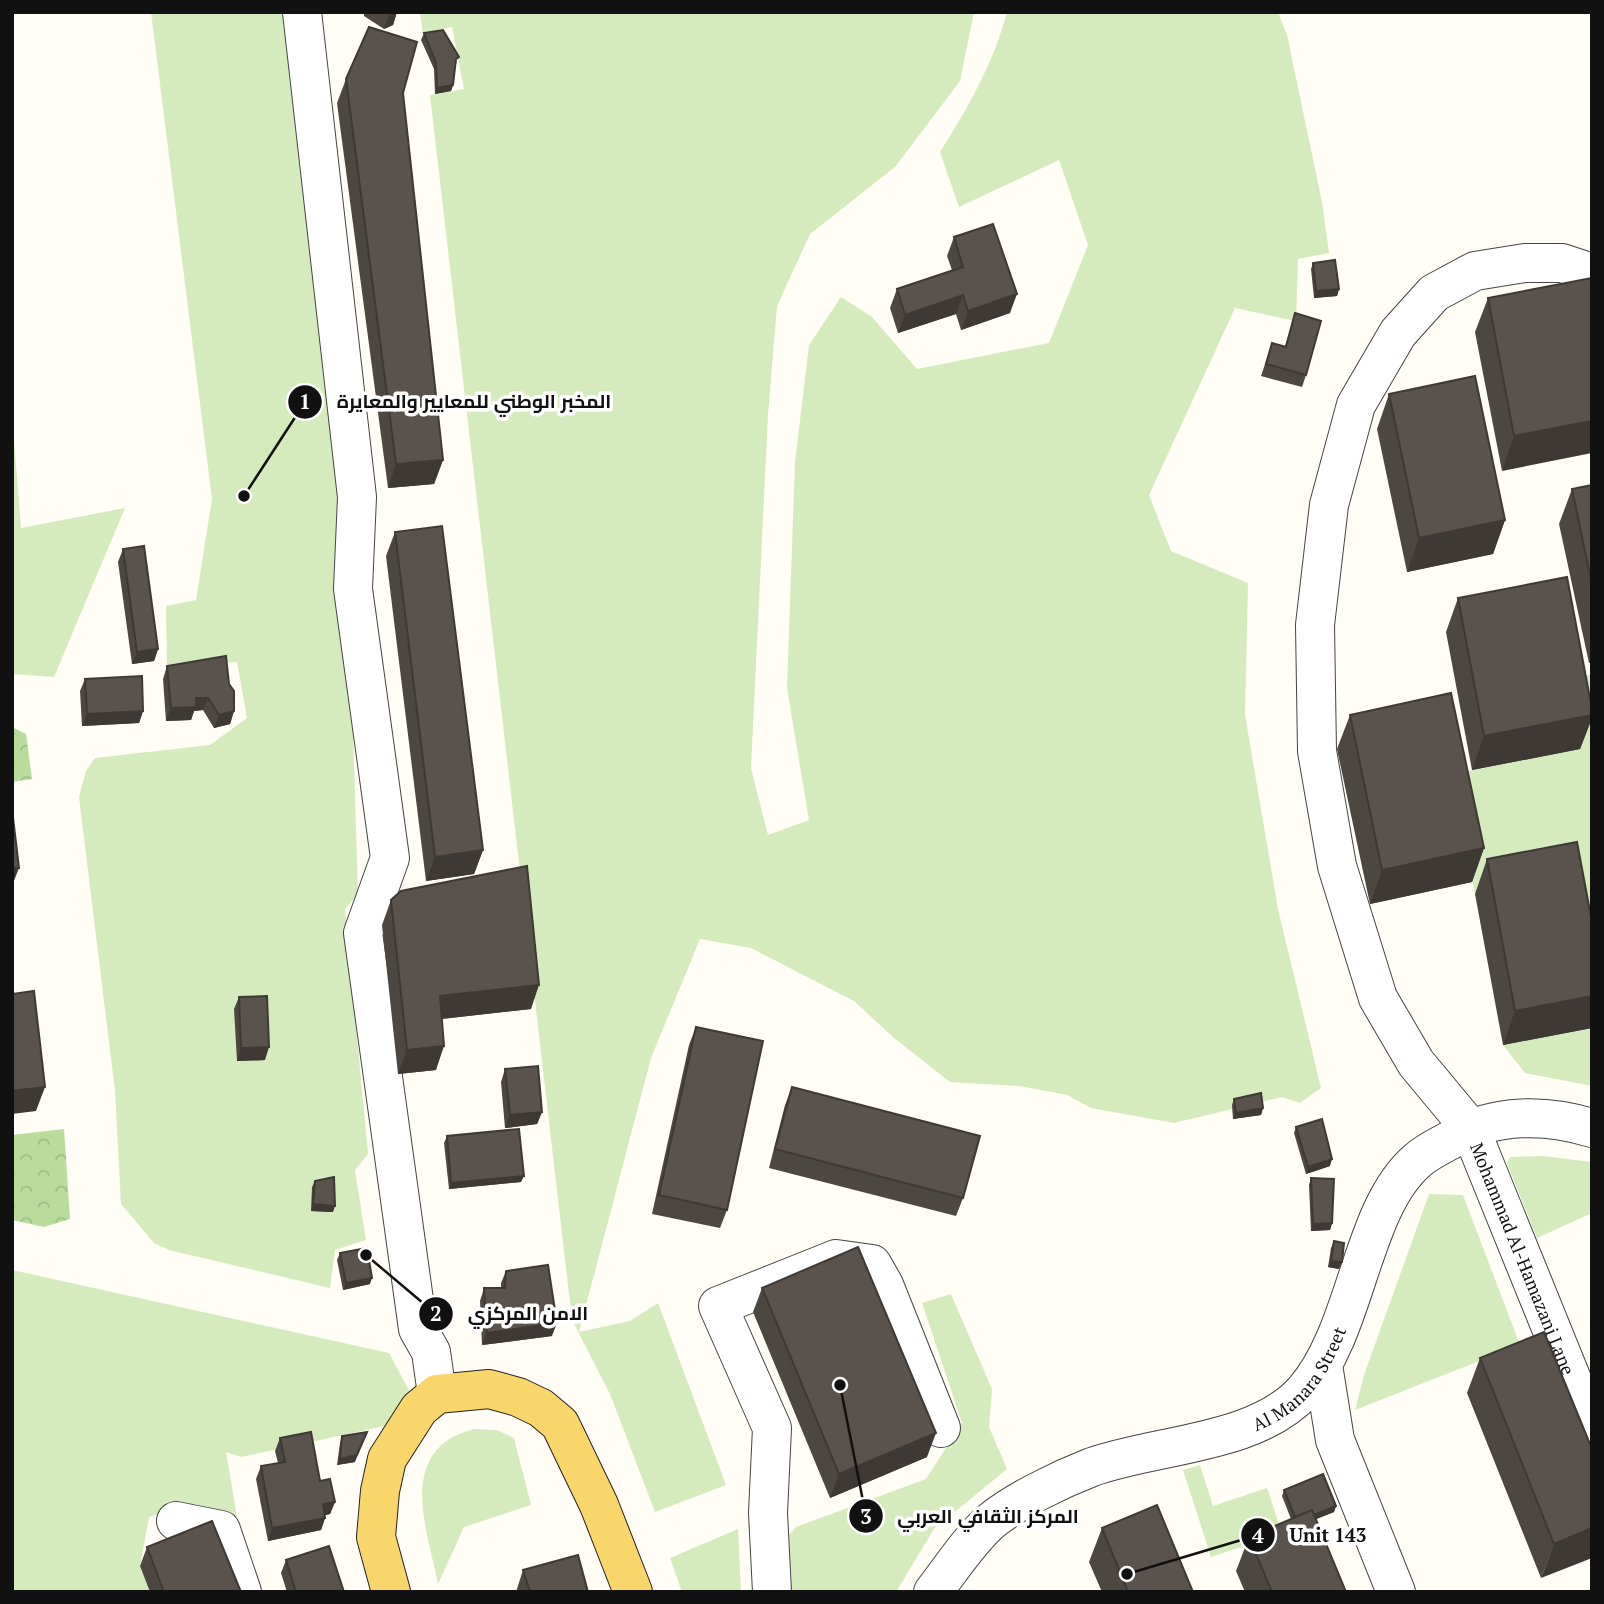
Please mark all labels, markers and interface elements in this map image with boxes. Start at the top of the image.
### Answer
callout: المخبر الوطني للمعايير والمعايرة [287,382,625,422]
text: 1 [299,387,311,415]
text: المخبر الوطني للمعايير والمعايرة [337,388,611,417]
street label: Mohammad Al-Hamazani Lane [1465,1139,1581,1378]
callout: الامن المركزي [419,1294,602,1334]
text: 2 [430,1299,442,1327]
text: الامن المركزي [468,1300,588,1329]
street label: Al Manara Street [1248,1323,1351,1436]
callout: المركز الثقافي العربي [849,1496,1093,1536]
text: 3 [860,1502,872,1530]
text: المركز الثقافي العربي [897,1503,1079,1532]
callout: Unit 143 [1241,1515,1381,1555]
text: 4 [1252,1521,1264,1549]
text: Unit 143 [1289,1522,1367,1547]

